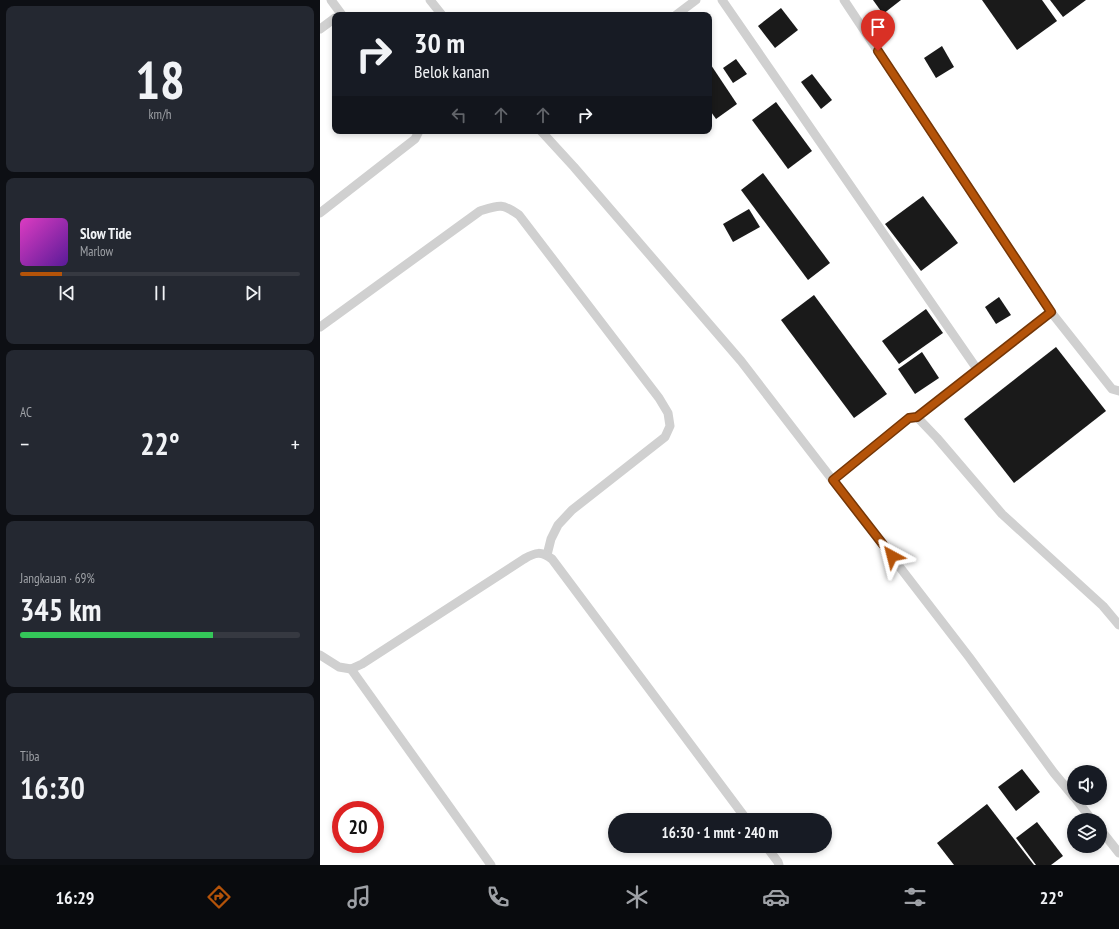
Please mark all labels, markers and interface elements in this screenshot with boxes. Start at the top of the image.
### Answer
pin [861,10,895,51]
icon: arrive [867,16,889,38]
text: 30 m [414,24,465,61]
icon: right [348,28,400,80]
text: 18 [135,46,185,113]
text: Belok kanan [414,60,489,83]
icon: left [448,104,470,126]
icon: ahead [490,104,512,126]
icon: ahead [532,104,554,126]
icon: right [574,104,596,126]
text: km/h [148,106,172,123]
text: Slow Tide [80,224,132,243]
text: Marlow [80,243,113,260]
icon: previous [56,282,78,304]
icon: pause [149,282,171,304]
icon: next [242,282,264,304]
text: AC [20,404,32,421]
text: 22° [140,424,180,463]
text: − [20,430,29,458]
text: + [291,430,300,458]
position arrow [871,535,913,577]
text: Jangkauan · 69% [20,570,95,587]
text: 345 km [20,590,101,629]
text: Tiba [20,748,39,765]
map controls [1067,765,1107,853]
button: sound [1067,765,1107,805]
text: 16:30 [20,768,85,807]
speed limit sign: 20 [332,801,384,853]
button: layers [1067,813,1107,853]
text: 16:30 · 1 mnt · 240 m [662,823,778,842]
icon: directions [205,883,233,911]
icon: music [345,883,373,911]
icon: phone [484,883,512,911]
icon: climate [623,883,651,911]
icon: car [762,883,790,911]
icon: filters [901,883,929,911]
text: 16:29 [56,886,94,909]
text: 22° [1040,886,1063,909]

